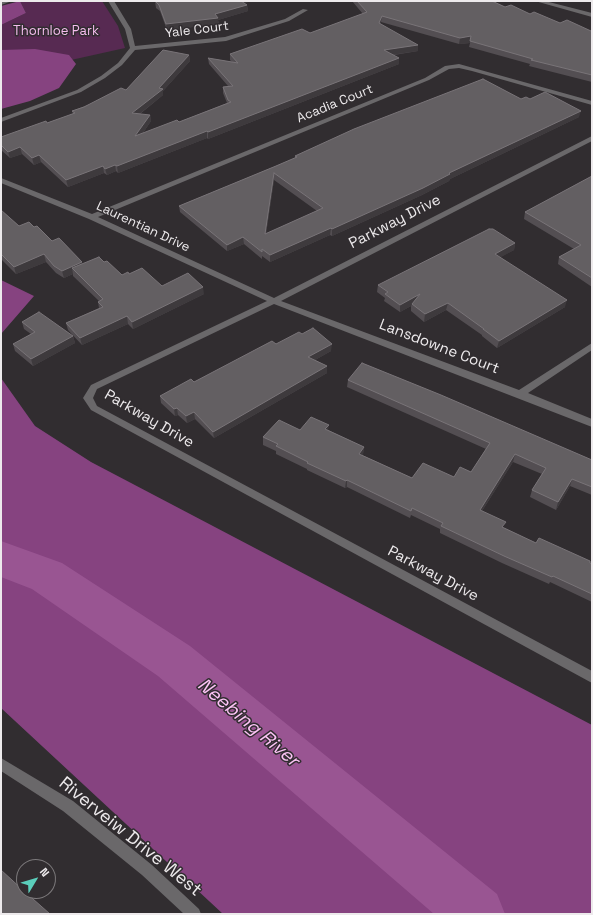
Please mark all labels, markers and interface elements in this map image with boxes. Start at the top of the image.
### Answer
street label: Yale Court [164,18,230,42]
park label: Thornloe Park [13,23,99,39]
street label: Acadia Court [295,82,375,126]
street label: Parkway Drive [346,191,444,253]
street label: Laurentian Drive [94,198,192,256]
street label: Lansdowne Court [376,316,502,378]
street label: Parkway Drive [101,386,197,452]
street label: Parkway Drive [384,542,482,606]
water label: Neebing River [193,674,303,772]
street label: Riverveiw Drive West [54,773,206,901]
north arrow [16,859,56,899]
text: N [37,865,52,879]

